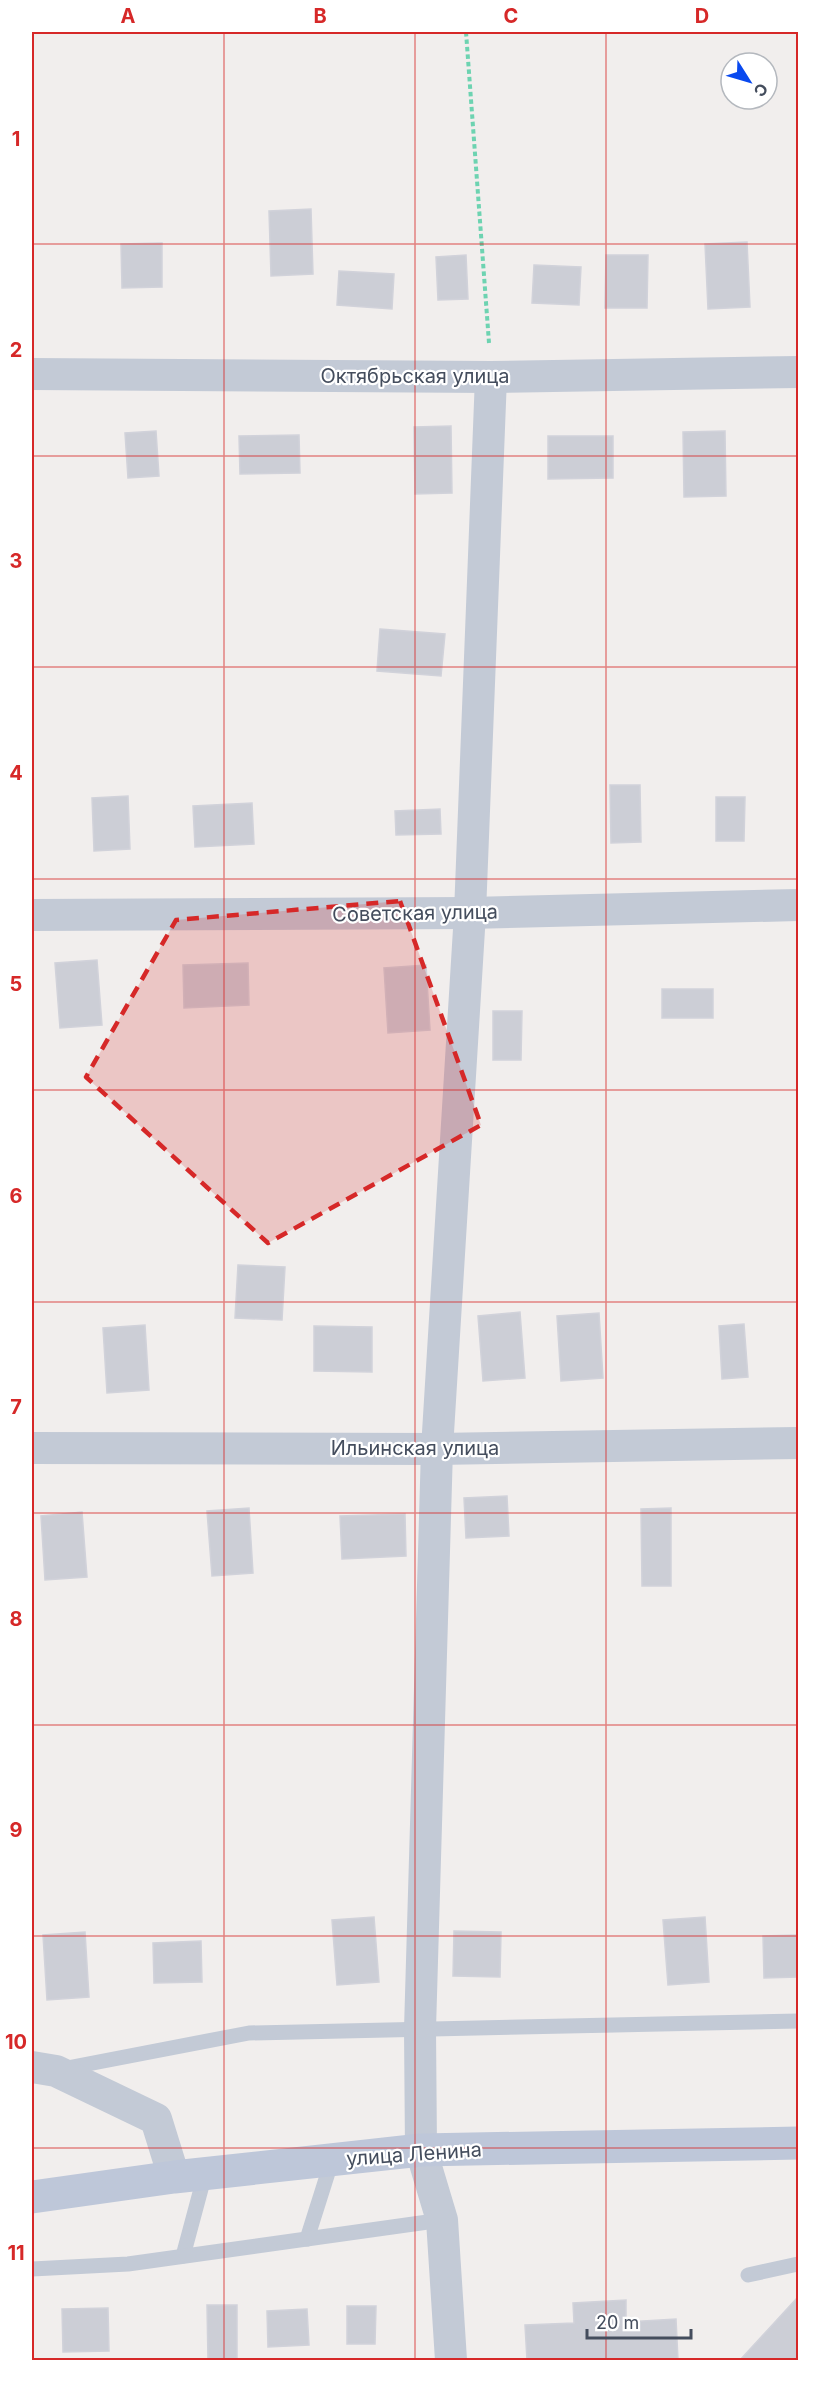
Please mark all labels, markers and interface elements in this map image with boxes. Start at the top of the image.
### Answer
text: A [121,4,136,28]
text: B [313,4,327,28]
text: C [504,4,518,28]
text: D [695,4,709,28]
north arrow [719,51,779,111]
text: С [749,79,773,101]
text: 1 [12,127,20,151]
text: 2 [10,338,22,362]
street label: Октябрьская улица [321,364,509,388]
text: 3 [10,549,22,573]
text: 4 [9,761,23,785]
street label: Советская улица [332,900,498,926]
text: 5 [10,972,22,996]
text: 6 [10,1184,23,1208]
text: 7 [10,1395,22,1419]
street label: Ильинская улица [331,1436,499,1460]
text: 8 [9,1607,23,1631]
text: 9 [10,1818,23,1842]
text: 10 [5,2030,27,2054]
street label: улица Ленина [345,2137,483,2171]
text: 11 [7,2241,25,2265]
scale bar [587,2302,690,2340]
text: 20 m [596,2312,639,2333]

